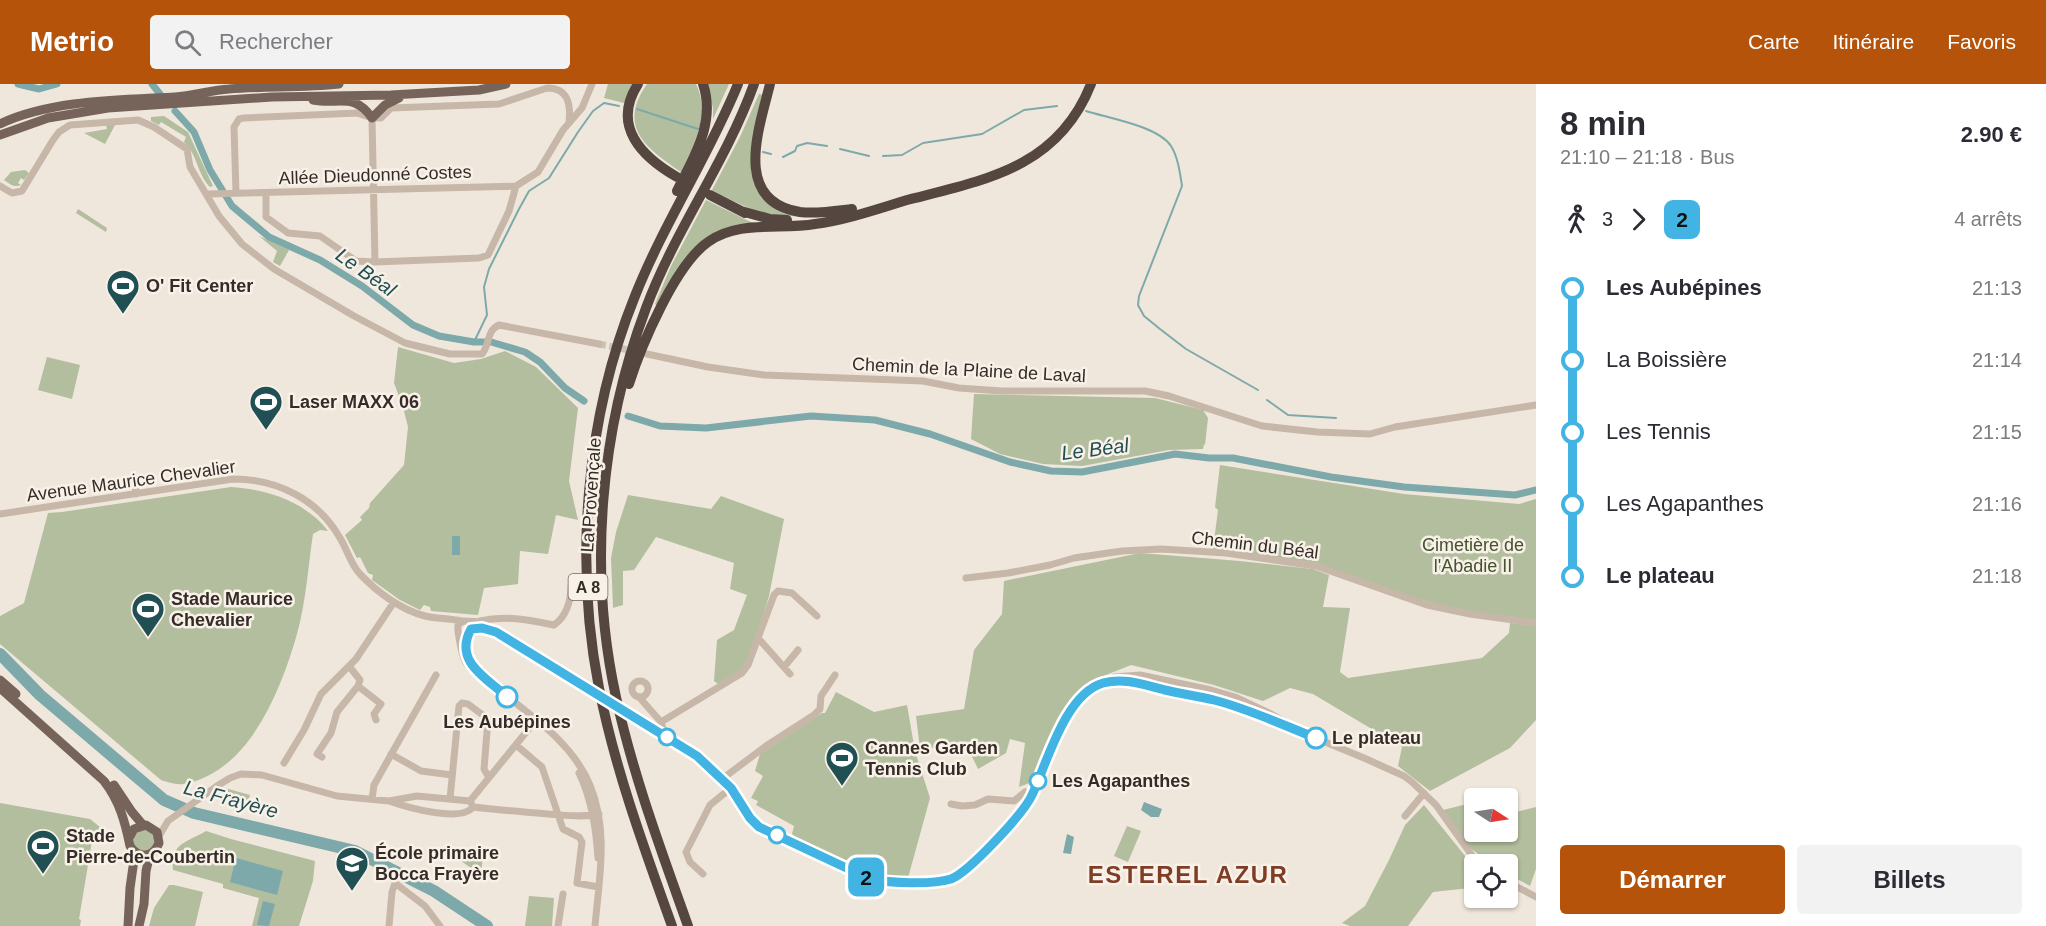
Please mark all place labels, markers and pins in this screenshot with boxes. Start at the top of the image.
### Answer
sports icon: O' Fit Center [105,268,141,315]
place label: O' Fit Center [146,276,253,296]
sports icon: Laser MAXX 06 [248,384,284,431]
place label: Laser MAXX 06 [289,392,419,412]
place label: Stade Maurice Chevalier [171,589,293,630]
sports icon: Stade Maurice Chevalier [130,591,166,638]
marker: Les Aubépines [496,686,518,708]
place label: Les Aubépines [443,712,571,732]
marker: Le plateau [1305,727,1327,749]
unlabelled marker [658,728,676,746]
place label: Le plateau [1332,728,1421,748]
place label: Cannes Garden Tennis Club [865,738,998,779]
sports icon: Cannes Garden Tennis Club [824,740,860,787]
place label: Les Agapanthes [1052,771,1190,791]
marker: Les Agapanthes [1029,772,1047,790]
place label: Stade Pierre-de-Coubertin [66,826,235,867]
unlabelled marker [768,826,786,844]
sports icon: Stade Pierre-de-Coubertin [25,828,61,875]
place label: École primaire Bocca Frayère [375,842,499,884]
school or university icon: École primaire Bocca Frayère [334,845,370,892]

